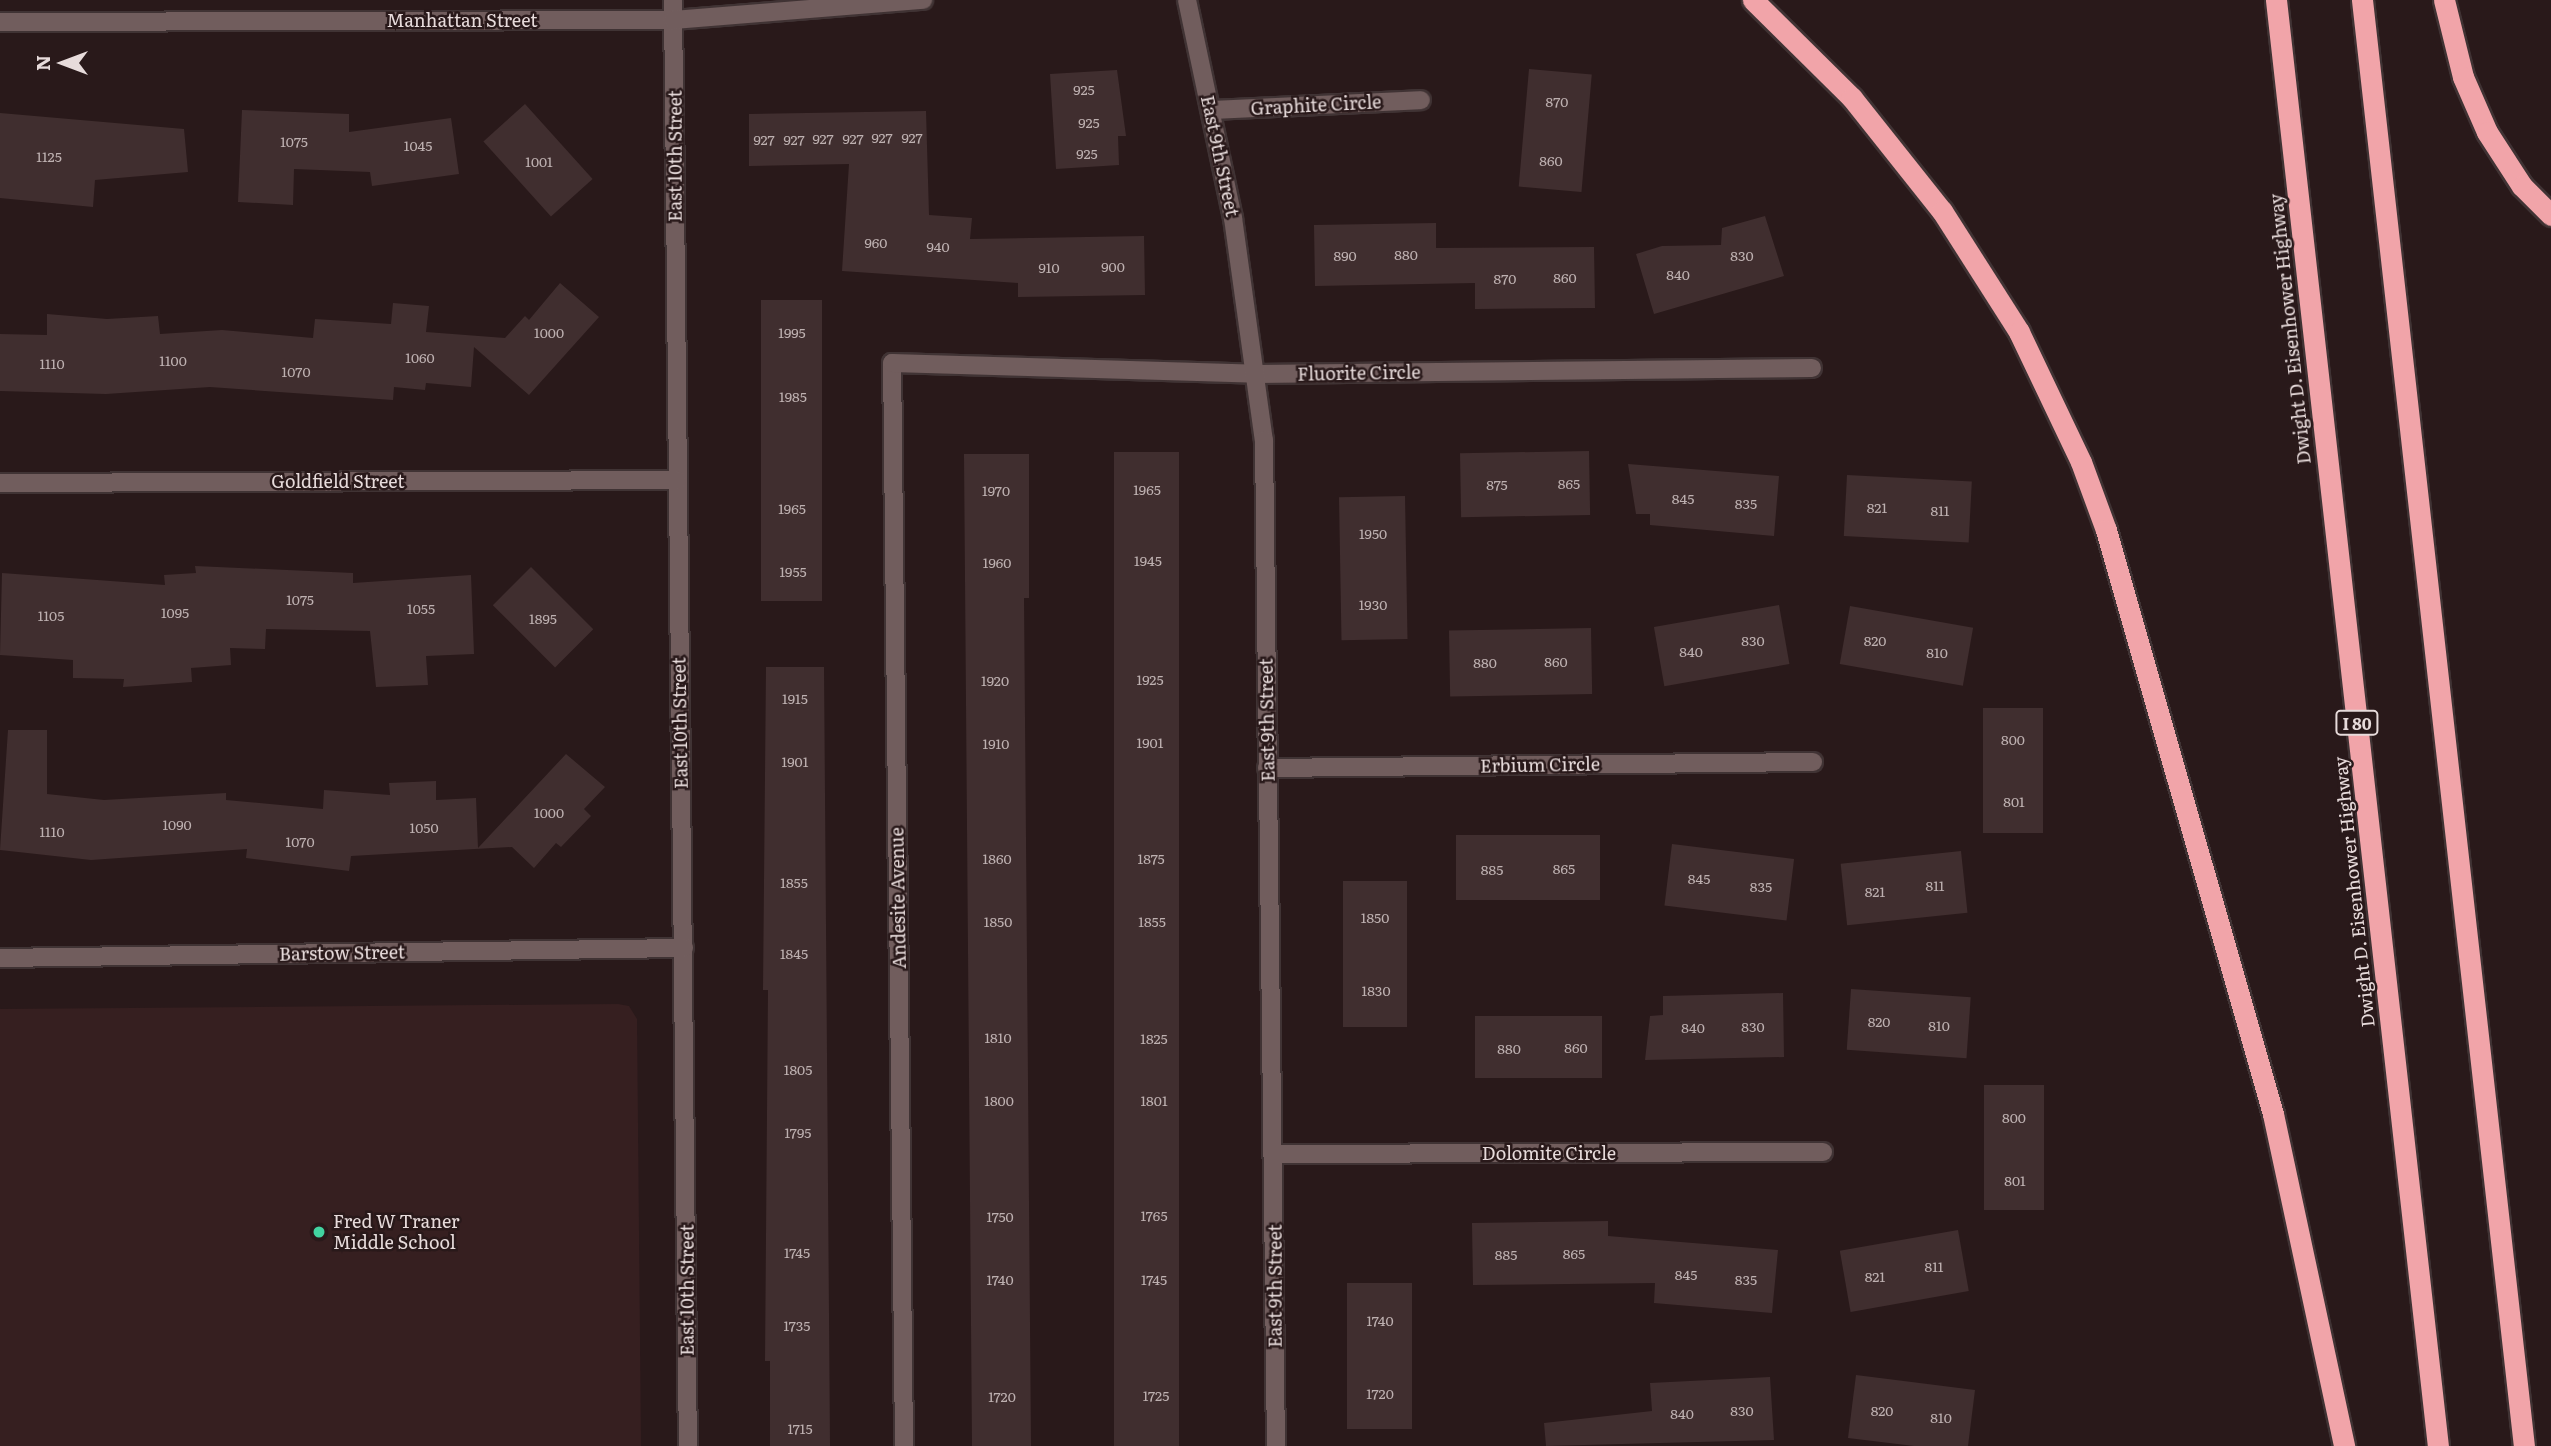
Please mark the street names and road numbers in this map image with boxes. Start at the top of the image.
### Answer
street label: Manhattan Street [386,9,538,31]
street label: East 10th Street [664,90,686,222]
street label: Graphite Circle [1250,91,1382,119]
street label: East 9th Street [1197,93,1243,219]
street label: Dwight D. Eisenhower Highway [2265,193,2315,465]
street label: Fluorite Circle [1297,361,1421,385]
street label: Goldfield Street [271,470,405,492]
street label: East 10th Street [668,657,692,789]
street label: East 9th Street [1255,658,1279,782]
road number: I 80 [2334,710,2380,736]
street label: Erbium Circle [1480,753,1600,777]
street label: Dwight D. Eisenhower Highway [2329,756,2379,1028]
street label: Andesite Avenue [886,827,910,969]
street label: Barstow Street [279,941,405,965]
street label: Dolomite Circle [1482,1142,1616,1164]
street label: East 10th Street [676,1224,698,1356]
street label: East 9th Street [1264,1224,1286,1348]

